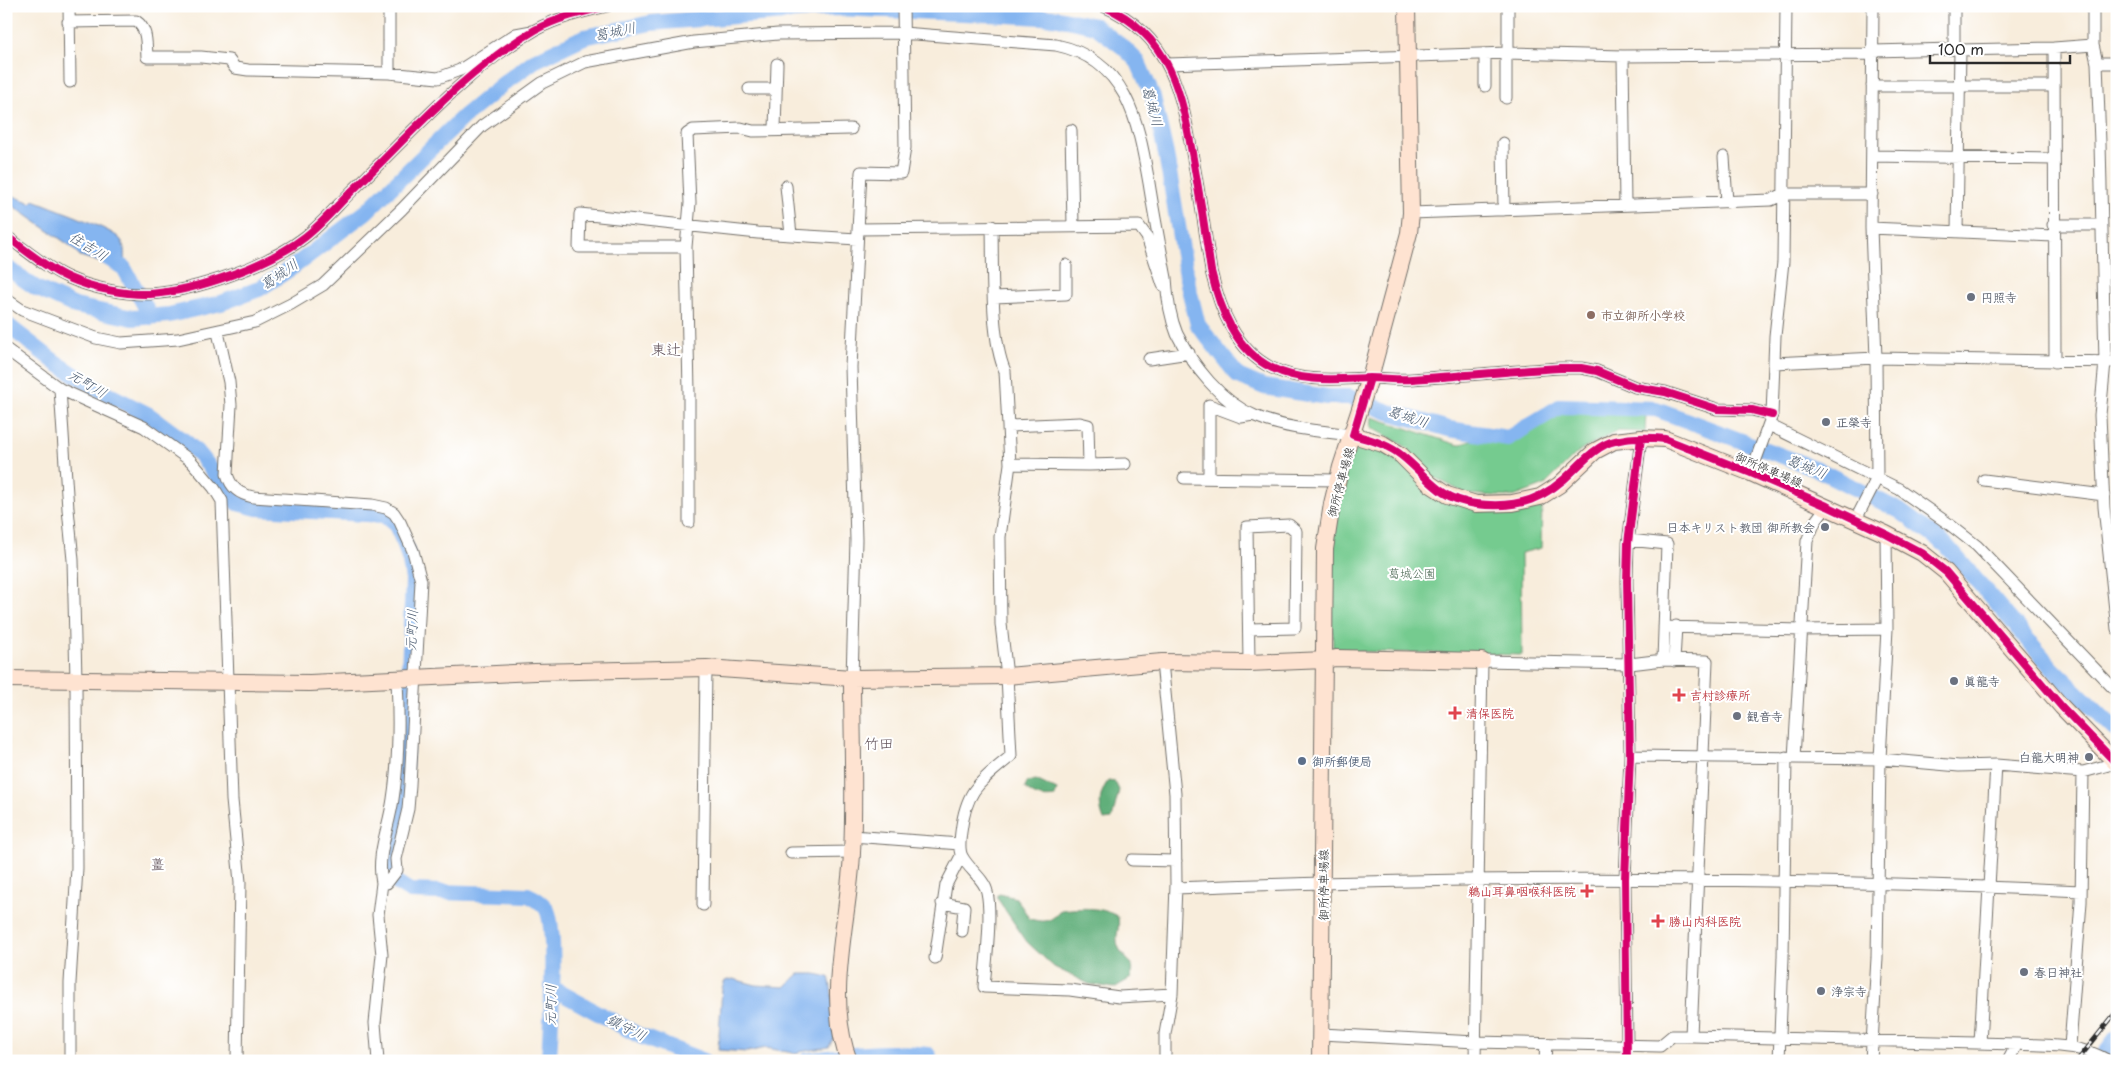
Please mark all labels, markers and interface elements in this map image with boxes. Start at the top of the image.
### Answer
water label: 葛城川 [592,16,638,46]
scale bar [1930,32,2070,64]
text: 100 m [1938,37,1984,60]
water label: 葛城川 [1137,83,1169,129]
water label: 住吉川 [66,226,112,266]
water label: 葛城川 [256,253,302,295]
place label: 円照寺 [1981,288,2017,306]
marker: 円照寺 [1965,291,1977,303]
place label: 市立御所小学校 [1601,306,1685,324]
marker: 市立御所小学校 [1585,309,1597,321]
district label: 東辻 [651,337,681,360]
water label: 元町川 [65,363,111,403]
water label: 葛城川 [1385,400,1431,432]
place label: 正榮寺 [1836,413,1872,431]
marker: 正榮寺 [1820,416,1832,428]
street label: 御所停車場線 [1322,445,1358,519]
street label: 御所停車場線 [1732,447,1806,491]
water label: 葛城川 [1784,448,1830,484]
place label: 日本キリスト教団 御所教会 [1666,518,1815,536]
marker: 日本キリスト教団 御所教会 [1819,521,1831,533]
park label: 葛城公園 [1388,564,1436,582]
water label: 元町川 [399,608,423,652]
place label: 眞龍寺 [1964,672,2000,690]
marker: 眞龍寺 [1948,675,1960,687]
place label: 吉村診療所 [1690,686,1751,704]
marker: 吉村診療所 [1672,688,1686,702]
place label: 清保医院 [1466,704,1514,722]
marker: 清保医院 [1448,706,1462,720]
place label: 観音寺 [1747,707,1783,725]
marker: 観音寺 [1731,710,1743,722]
district label: 竹田 [864,731,894,754]
place label: 白龍大明神 [2019,748,2079,766]
marker: 白龍大明神 [2083,751,2095,763]
place label: 御所郵便局 [1312,752,1372,770]
marker: 御所郵便局 [1296,755,1308,767]
street label: 御所停車場線 [1314,849,1332,921]
district label: 薑 [151,853,165,874]
place label: 鵜山耳鼻咽喉科医院 [1468,882,1576,900]
marker: 鵜山耳鼻咽喉科医院 [1580,884,1594,898]
place label: 勝山内科医院 [1669,912,1741,930]
marker: 勝山内科医院 [1651,914,1665,928]
place label: 春日神社 [2034,963,2082,981]
marker: 春日神社 [2018,966,2030,978]
place label: 浄宗寺 [1831,982,1867,1000]
water label: 元町川 [539,984,561,1026]
marker: 浄宗寺 [1815,985,1827,997]
water label: 鎮守川 [604,1008,650,1046]

